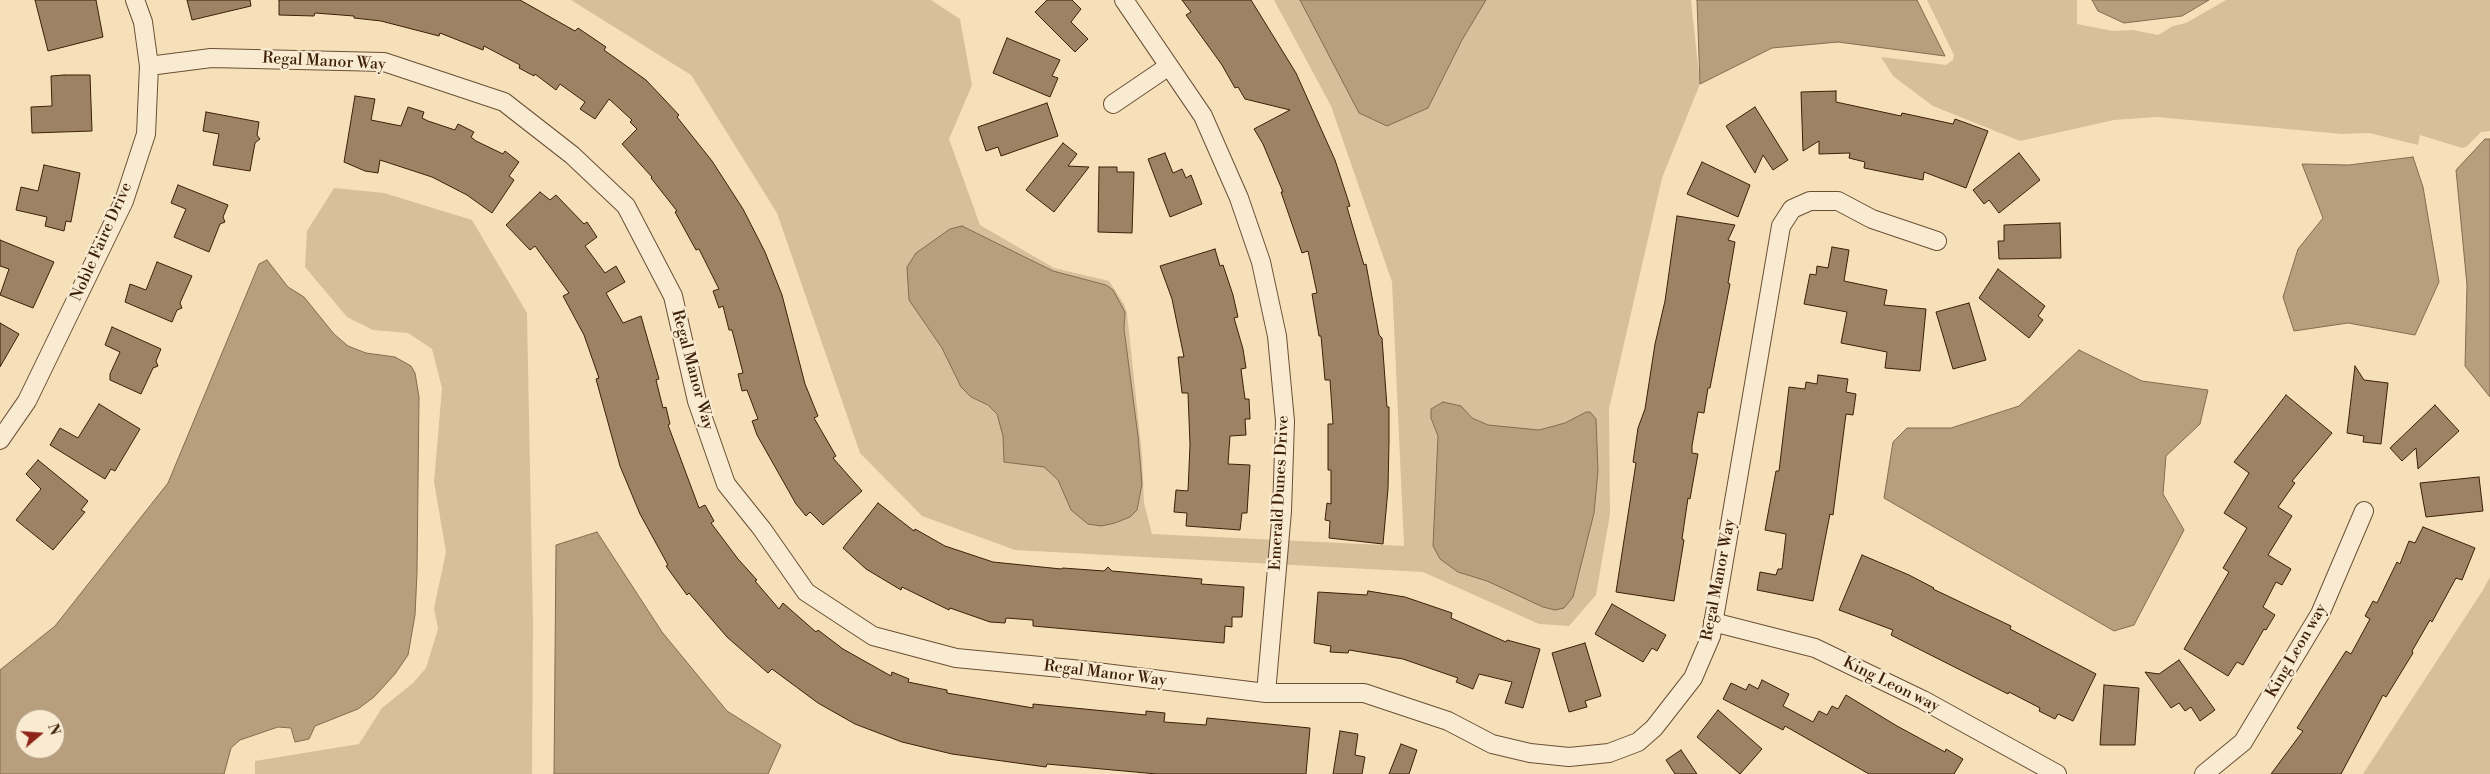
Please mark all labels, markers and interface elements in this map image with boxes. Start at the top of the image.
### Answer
street label: Regal Manor Way [262,49,386,75]
street label: Noble Faire Drive [67,180,137,304]
street label: Regal Manor Way [667,308,717,432]
street label: Emerald Dunes Drive [1266,415,1294,571]
street label: Regal Manor Way [1698,517,1740,643]
street label: King Leon way [2262,601,2332,701]
street label: King Leon way [1839,653,1943,717]
street label: Regal Manor Way [1042,657,1168,691]
north arrow [15,709,65,759]
text: N [43,722,64,738]

